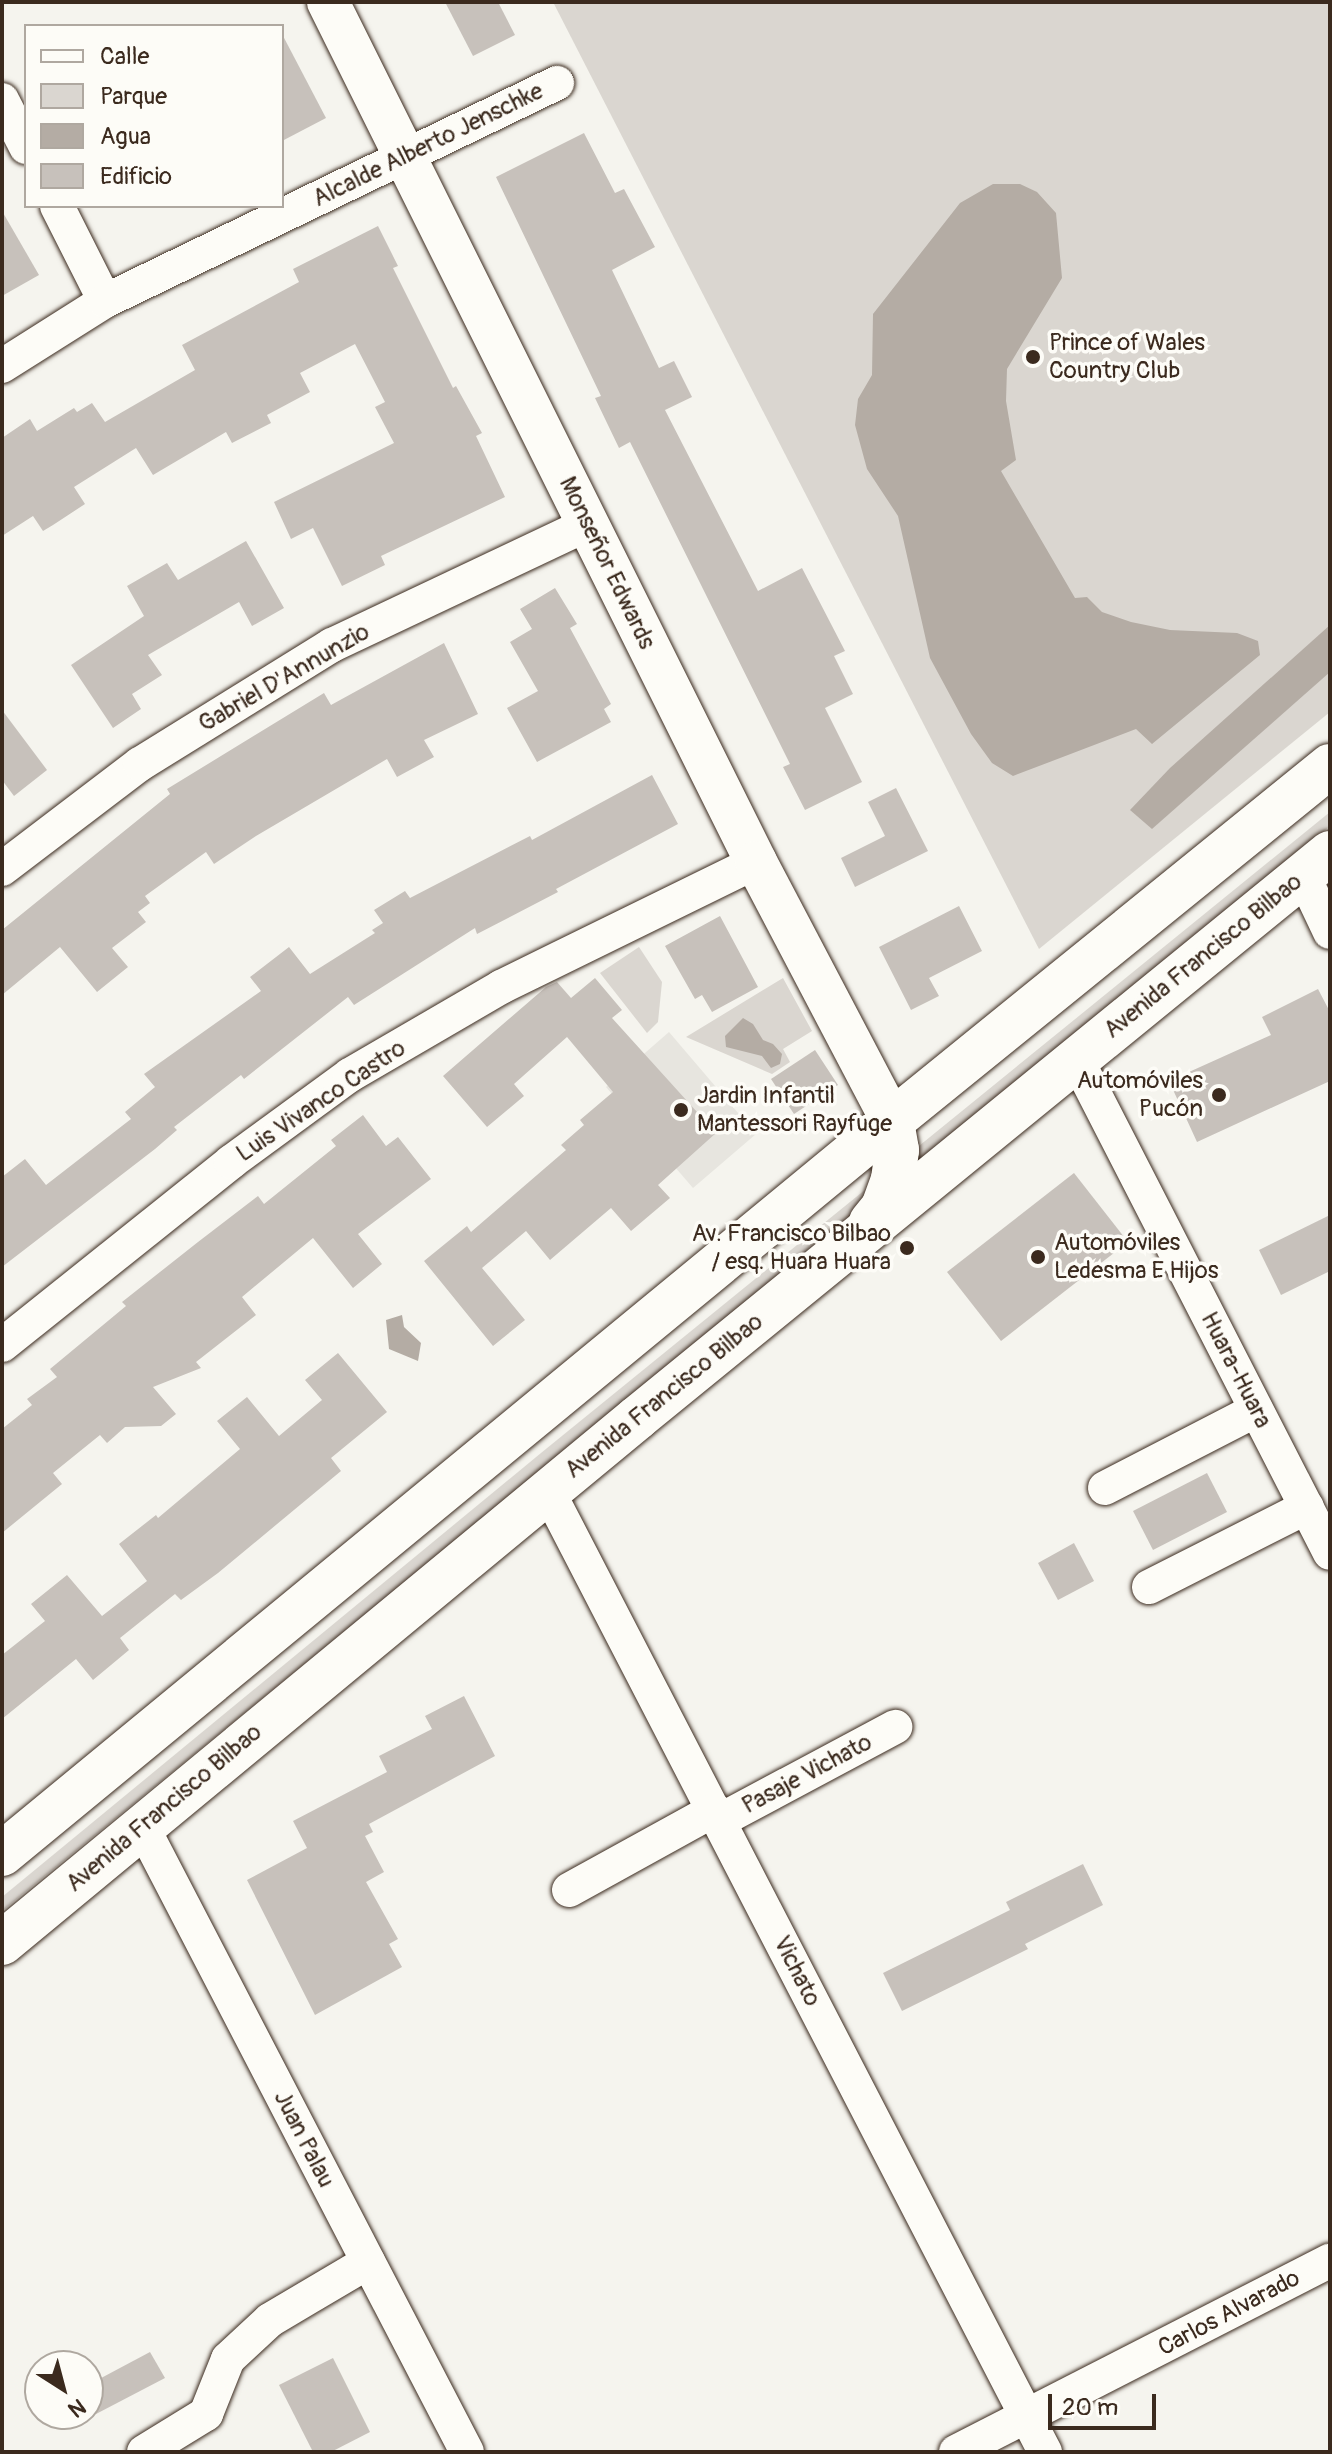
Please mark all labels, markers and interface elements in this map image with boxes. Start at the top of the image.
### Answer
legend [24,24,284,208]
text: Calle [100,42,149,71]
street label: Alcalde Alberto Jenschke [308,77,548,213]
text: Parque [100,82,167,111]
text: Agua [100,122,151,151]
text: Edificio [100,162,172,191]
place label: Prince of Wales Country Club [1049,329,1205,385]
marker: Prince of Wales Country Club [1024,348,1042,366]
street label: Monseñor Edwards [553,472,661,654]
street label: Gabriel D'Annunzio [194,617,374,739]
street label: Avenida Francisco Bilbao [1098,867,1308,1045]
street label: Luis Vivanco Castro [231,1034,411,1168]
place label: Automóviles Pucón [1077,1067,1203,1123]
place label: Jardin Infantil Mantessori Rayfuge [697,1082,892,1138]
marker: Automóviles Pucón [1210,1086,1228,1104]
marker: Jardin Infantil Mantessori Rayfuge [672,1101,690,1119]
place label: Av. Francisco Bilbao / esq. Huara Huara [692,1220,891,1276]
place label: Automóviles Ledesma E Hijos [1054,1229,1218,1285]
marker: Av. Francisco Bilbao / esq. Huara Huara [898,1239,916,1257]
marker: Automóviles Ledesma E Hijos [1029,1248,1047,1266]
street label: Avenida Francisco Bilbao [559,1307,769,1485]
street label: Huara-Huara [1194,1307,1278,1433]
street label: Avenida Francisco Bilbao [60,1718,268,1898]
street label: Pasaje Vichato [737,1728,877,1820]
street label: Vichato [767,1931,827,2011]
street label: Juan Palau [267,2086,341,2192]
street label: Carlos Alvarado [1153,2264,1305,2362]
north arrow [24,2350,104,2430]
scale bar [1052,2378,1160,2428]
text: N [63,2392,91,2423]
text: 20 m [1062,2393,1118,2422]

